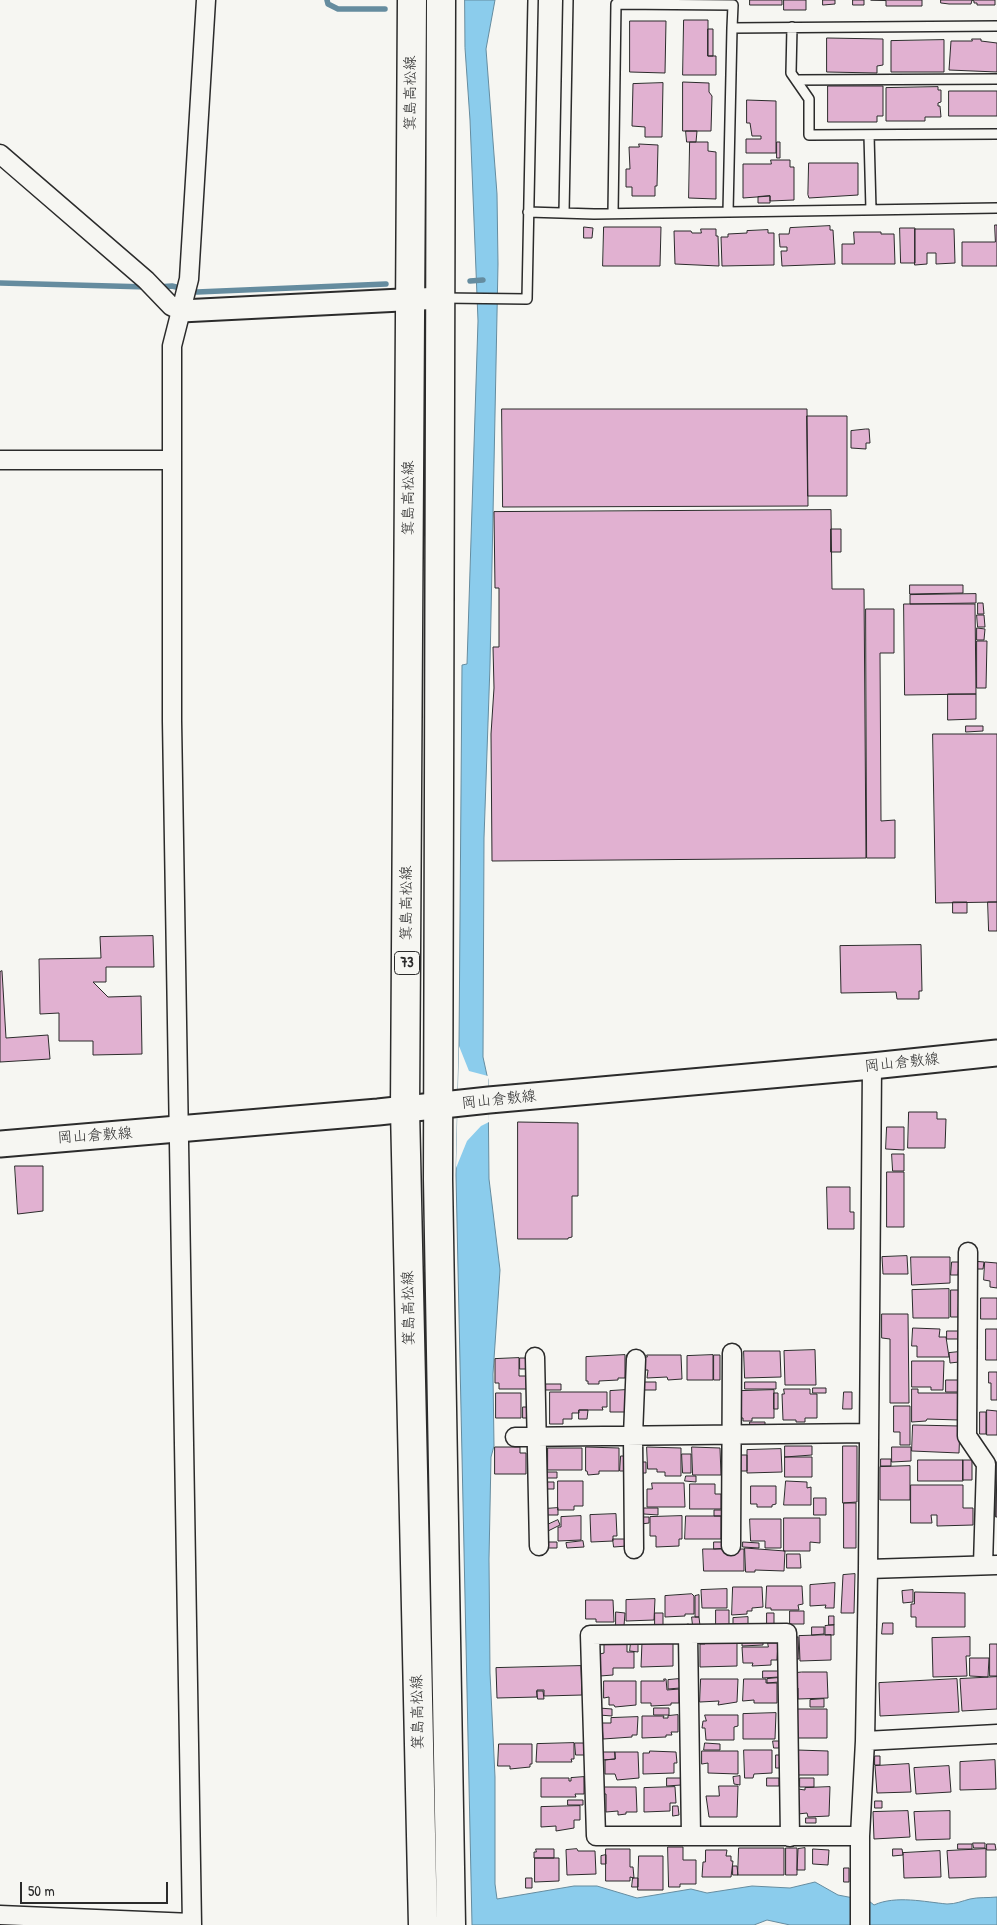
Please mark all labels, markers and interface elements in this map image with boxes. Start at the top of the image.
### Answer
street label: 箕島高松線 [402,56,420,130]
street label: 箕島高松線 [400,461,418,535]
street label: 箕島高松線 [398,866,416,940]
road number: 73 [394,951,420,974]
street label: 岡山倉敷線 [864,1050,940,1076]
street label: 岡山倉敷線 [461,1087,537,1113]
street label: 岡山倉敷線 [57,1124,133,1148]
street label: 箕島高松線 [399,1270,419,1346]
street label: 箕島高松線 [408,1674,428,1750]
scale bar [22,1872,170,1904]
text: 50 m [28,1880,55,1901]

